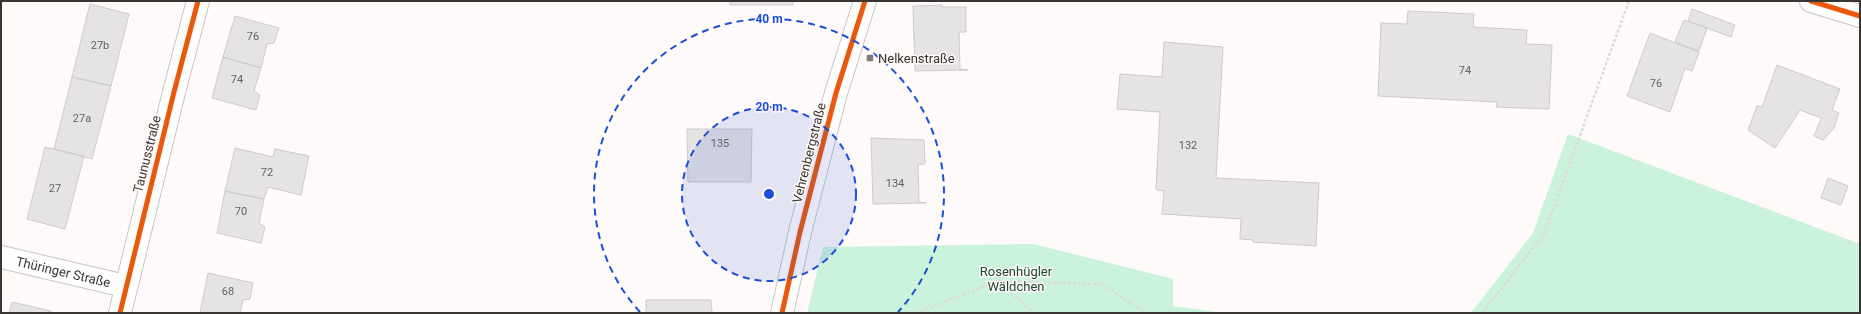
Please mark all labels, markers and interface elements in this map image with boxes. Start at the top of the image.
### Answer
text: 40 m [755,12,783,26]
house number: 76 [247,30,259,43]
house number: 27b [91,39,109,52]
place label: Nelkenstraße [878,51,955,66]
marker: Nelkenstraße [865,53,875,63]
house number: 74 [1459,64,1471,77]
house number: 74 [231,73,243,86]
house number: 76 [1650,77,1662,90]
text: 20 m [755,100,783,114]
street label: Vehrenbergstraße [789,101,829,205]
house number: 27a [73,112,91,125]
street label: Taunusstraße [130,114,164,194]
house number: 135 [711,137,729,150]
house number: 132 [1179,139,1197,152]
house number: 72 [261,166,273,179]
house number: 134 [886,177,904,190]
house number: 27 [49,182,61,195]
centre of rings [762,187,776,201]
house number: 70 [235,205,247,218]
street label: Thüringer Straße [15,253,112,290]
park label: Rosenhügler Wäldchen [980,264,1053,294]
house number: 68 [222,285,234,298]

